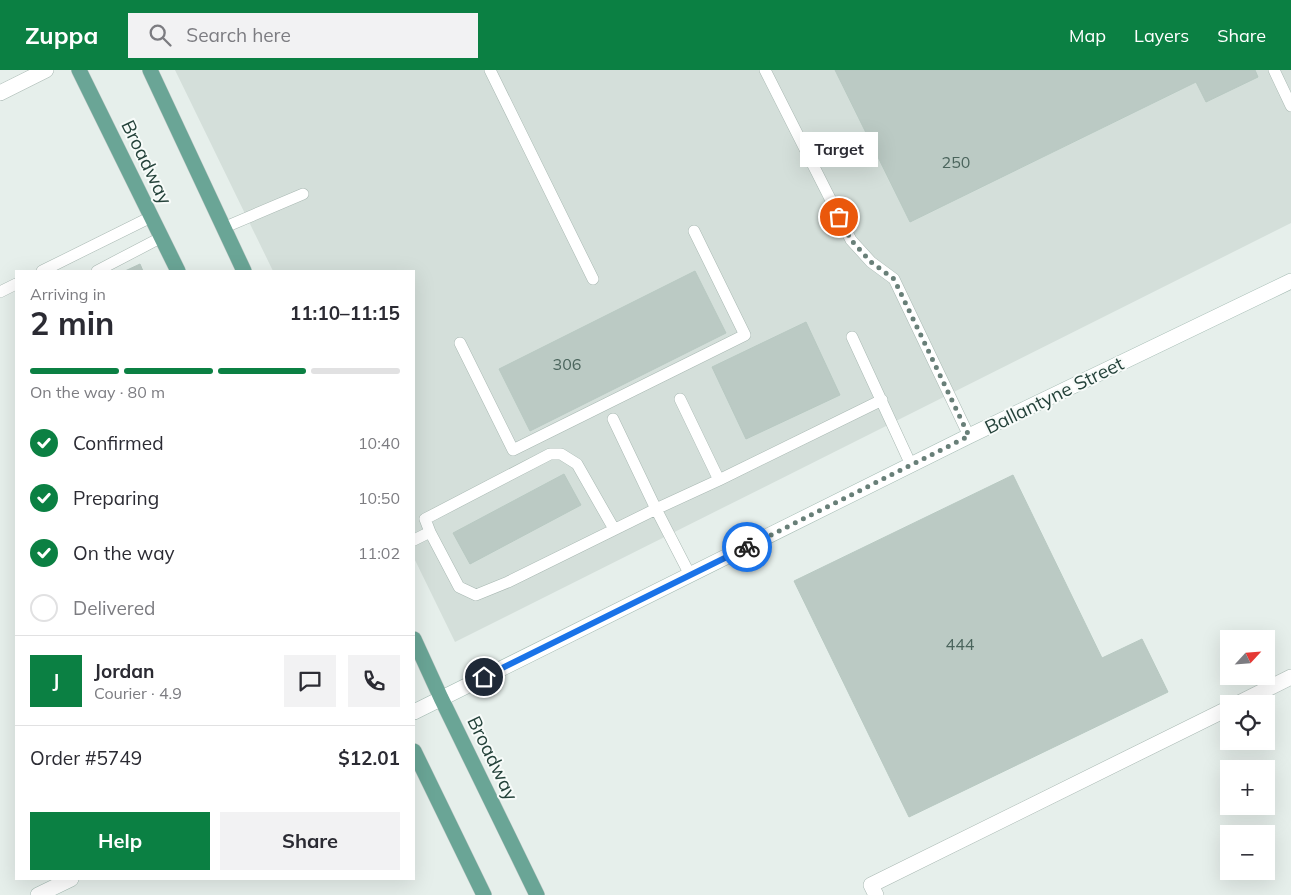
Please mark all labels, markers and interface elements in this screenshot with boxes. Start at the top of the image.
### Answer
search box [128,13,478,58]
text: Zuppa [25,20,98,50]
icon: search [146,21,174,49]
text: Search here [186,23,291,47]
text: Map [1069,24,1106,47]
text: Layers [1134,24,1189,47]
text: Share [1217,24,1266,47]
street label: Broadway [116,116,178,208]
callout: Target [800,132,878,167]
text: Target [814,139,864,159]
house number: 250 [942,152,970,172]
pin [818,196,860,238]
icon: bag [825,203,853,231]
text: Arriving in [30,284,106,304]
text: 11:10–11:15 [290,301,400,325]
text: 2 min [30,303,114,343]
street label: Ballantyne Street [981,351,1128,439]
house number: 306 [553,354,581,374]
text: On the way · 80 m [30,382,165,402]
icon: check [30,429,58,457]
text: Confirmed [73,431,164,455]
text: 10:40 [358,433,400,453]
icon: check [30,484,58,512]
text: Preparing [73,486,159,510]
text: 10:50 [358,488,400,508]
courier [722,522,772,572]
icon: bike [733,533,761,561]
icon: check [30,539,58,567]
text: On the way [73,541,175,565]
text: 11:02 [358,543,400,563]
text: Delivered [73,596,155,620]
north arrow [1220,630,1275,685]
map controls [1220,630,1275,880]
house number: 444 [946,634,975,654]
button: chat [284,655,336,707]
button: phone [348,655,400,707]
pin [463,656,505,698]
text: Jordan [94,659,154,683]
icon: home [470,663,498,691]
text: J [53,669,59,693]
text: Courier · 4.9 [94,683,182,703]
button: locate [1220,695,1275,750]
street label: Broadway [462,712,524,804]
text: Order #5749 [30,746,142,770]
text: $12.01 [338,746,400,770]
button: + [1220,760,1275,815]
button: Help [30,812,210,870]
button: Share [220,812,400,870]
button: − [1220,825,1275,880]

